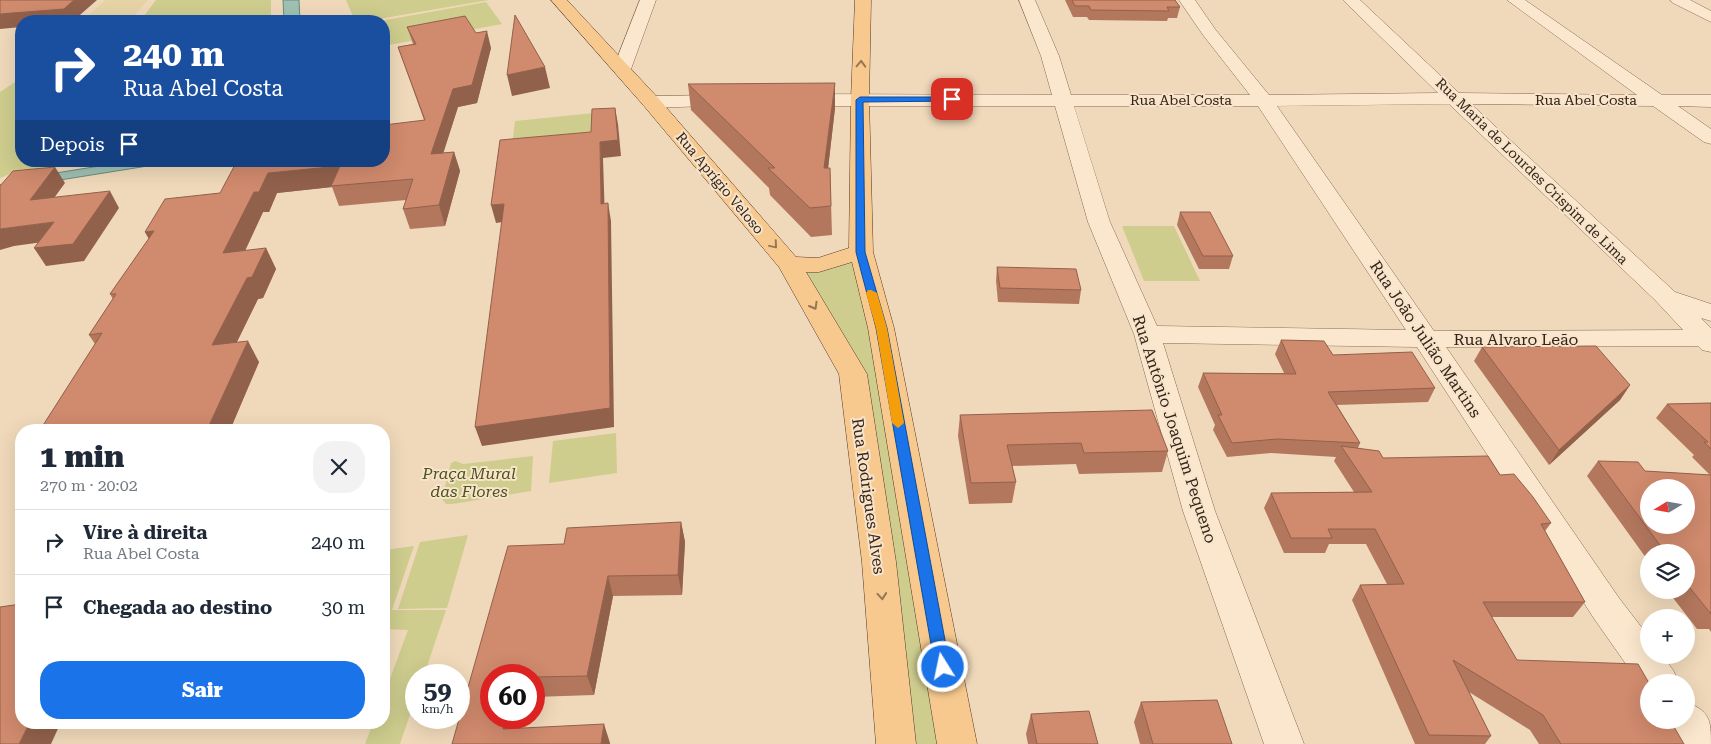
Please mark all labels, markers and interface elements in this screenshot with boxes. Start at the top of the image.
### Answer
text: 240 m [123,34,224,75]
icon: right [40,35,105,100]
one-way arrow [855,59,866,67]
street label: Rua Maria de Lourdes Crispim de Lima [1433,75,1632,268]
text: Rua Abel Costa [123,76,283,101]
pin [931,78,973,120]
icon: arrive [938,85,966,113]
street label: Rua Abel Costa [1130,92,1232,108]
street label: Rua Abel Costa [1535,92,1637,108]
street label: Rua Aprígio Veloso [673,129,767,237]
icon: arrive [115,130,143,158]
text: Depois [40,133,105,156]
one-way arrow [768,240,777,249]
street label: Rua João Julião Martins [1366,257,1485,422]
one-way arrow [807,301,817,310]
street label: Rua Antônio Joaquim Pequeno [1129,313,1220,546]
street label: Rua Alvaro Leão [1454,330,1579,349]
street label: Rua Rodrigues Alves [848,417,889,576]
text: 1 min [40,439,124,474]
button: close [313,441,365,493]
park label: Praça Mural das Flores [421,464,516,501]
text: 270 m · 20:02 [40,476,138,495]
north arrow [1640,479,1695,534]
map controls [1640,479,1695,729]
text: Vire à direita [83,521,207,544]
icon: right [40,528,68,556]
text: 240 m [311,531,365,554]
text: Rua Abel Costa [83,544,199,563]
button: layers [1640,544,1695,599]
one-way arrow [877,592,888,600]
icon: arrive [40,593,68,621]
text: Chegada ao destino [83,596,272,619]
text: 30 m [322,596,365,619]
button: + [1640,609,1695,664]
position arrow [916,640,968,692]
button: Sair [40,661,365,719]
speed limit sign: 60 [480,664,545,729]
button: − [1640,674,1695,729]
text: 59 [423,676,452,705]
text: km/h [421,702,454,716]

